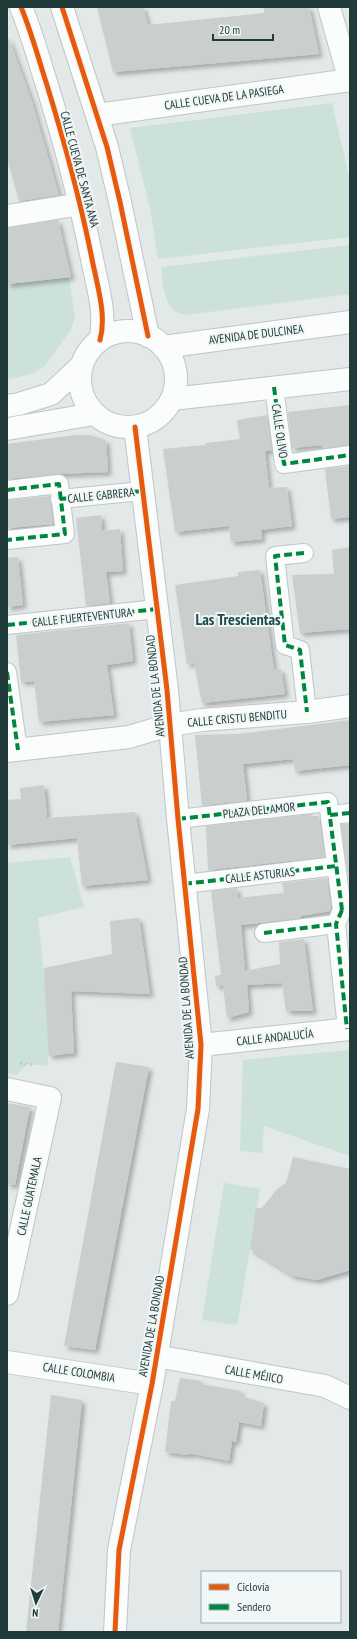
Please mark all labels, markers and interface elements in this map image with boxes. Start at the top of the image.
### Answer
scale bar [213,16,273,42]
text: 20 m [219,22,240,37]
street label: CALLE CUEVA DE LA PASIEGA [163,81,285,113]
street label: CALLE CUEVA DE SANTA ANA [57,109,103,229]
street label: AVENIDA DE DULCINEA [208,321,305,347]
street label: CALLE OLIVO [269,403,291,460]
street label: CALLE CABRERA [67,484,135,506]
street label: CALLE FUERTEVENTURA [31,604,133,630]
district label: Las Trescientas [195,609,281,629]
street label: AVENIDA DE LA BONDAD [142,634,168,738]
street label: CALLE CRISTU BENDITU [187,706,287,730]
street label: PLAZA DEL AMOR [222,799,296,821]
street label: CALLE ASTURIAS [224,864,296,886]
street label: AVENIDA DE LA BONDAD [175,956,197,1060]
street label: CALLE ANDALUCÍA [236,1025,315,1048]
street label: CALLE GUATEMALA [13,1155,45,1237]
street label: AVENIDA DE LA BONDAD [135,1274,167,1378]
street label: CALLE COLOMBIA [42,1359,117,1385]
street label: CALLE MÉJICO [224,1362,285,1387]
legend [201,1571,341,1623]
text: Ciclovía [237,1579,269,1594]
north arrow [16,1583,56,1623]
text: Sendero [237,1599,271,1614]
text: N [32,1606,39,1620]

